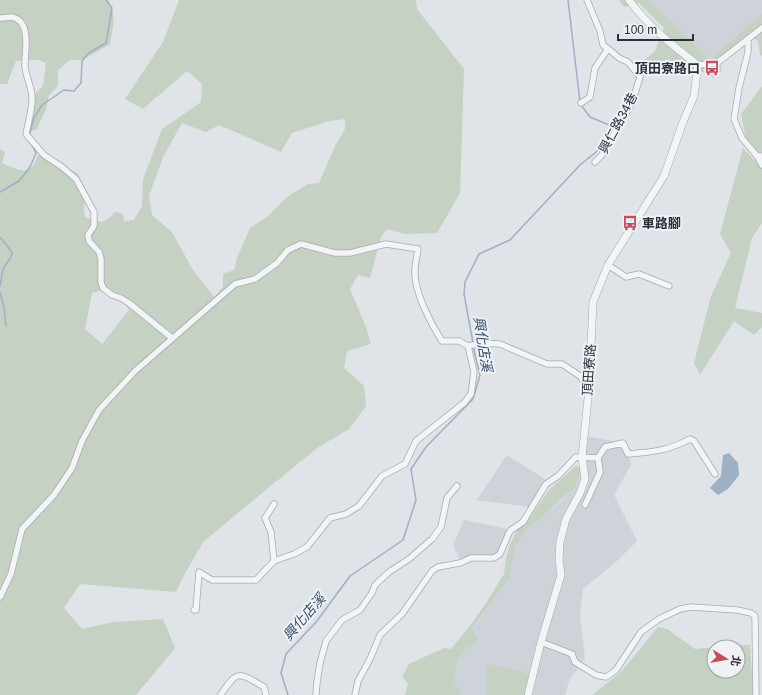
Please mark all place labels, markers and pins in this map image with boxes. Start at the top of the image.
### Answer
bus stop icon: 頂田寮路口 [703,59,721,77]
place label: 頂田寮路口 [635,61,700,76]
bus stop icon: 車路腳 [621,214,639,232]
place label: 車路腳 [642,216,681,231]

